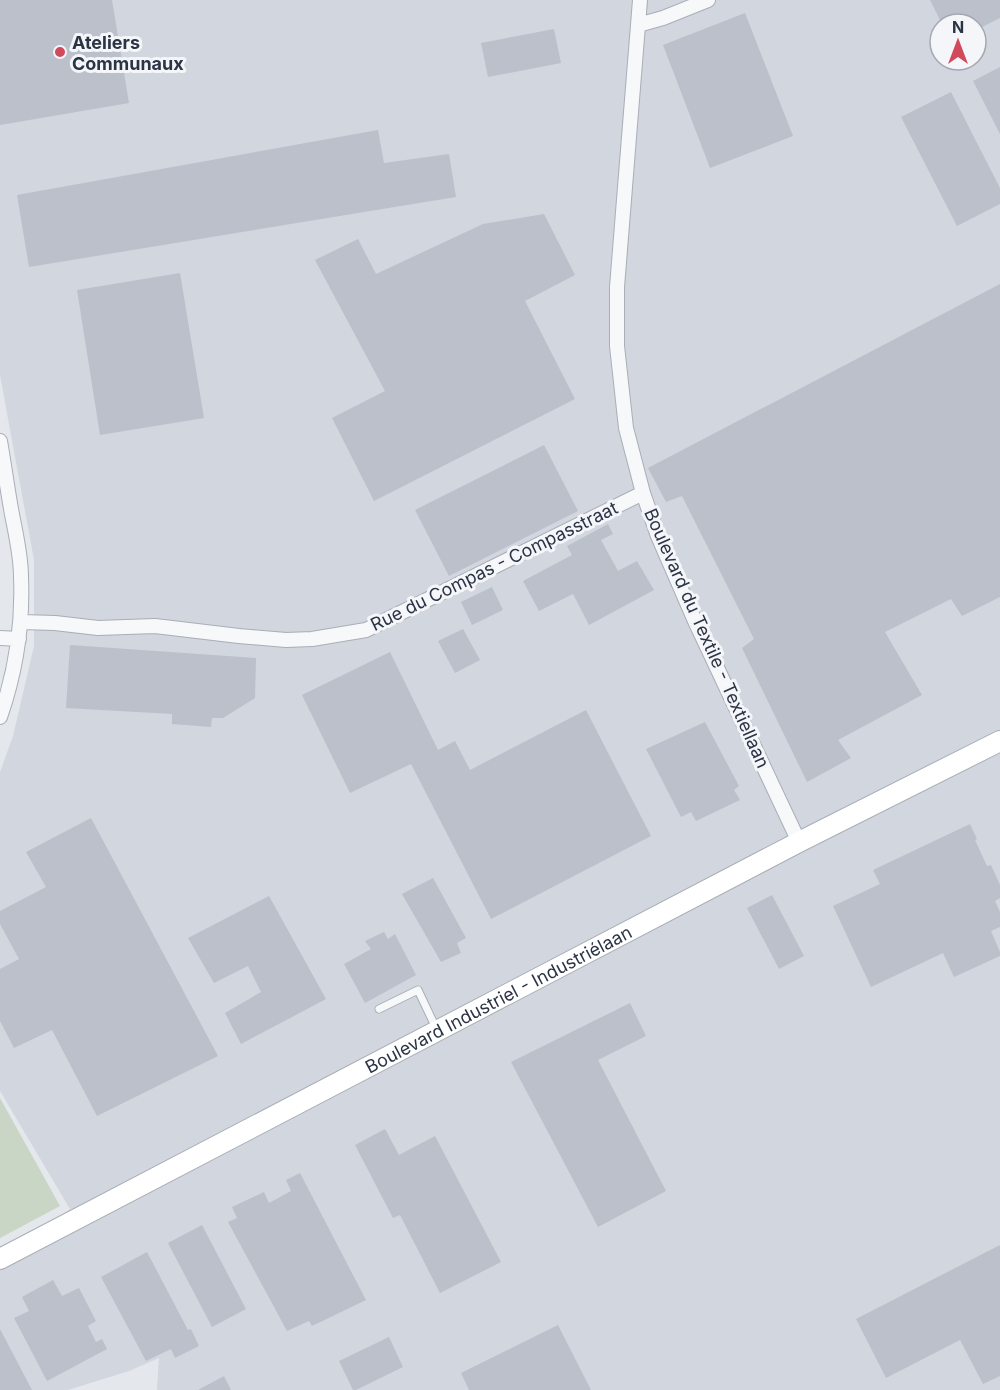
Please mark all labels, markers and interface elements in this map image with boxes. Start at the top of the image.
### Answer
north arrow [928,12,988,72]
text: N [952,17,964,37]
place label: Ateliers Communaux [72,32,184,74]
marker: Ateliers Communaux [53,45,67,59]
street label: Rue du Compas - Compasstraat [367,497,621,635]
street label: Boulevard du Textile - Textiellaan [640,505,774,771]
street label: Boulevard Industriel - Industriélaan [362,921,635,1077]

